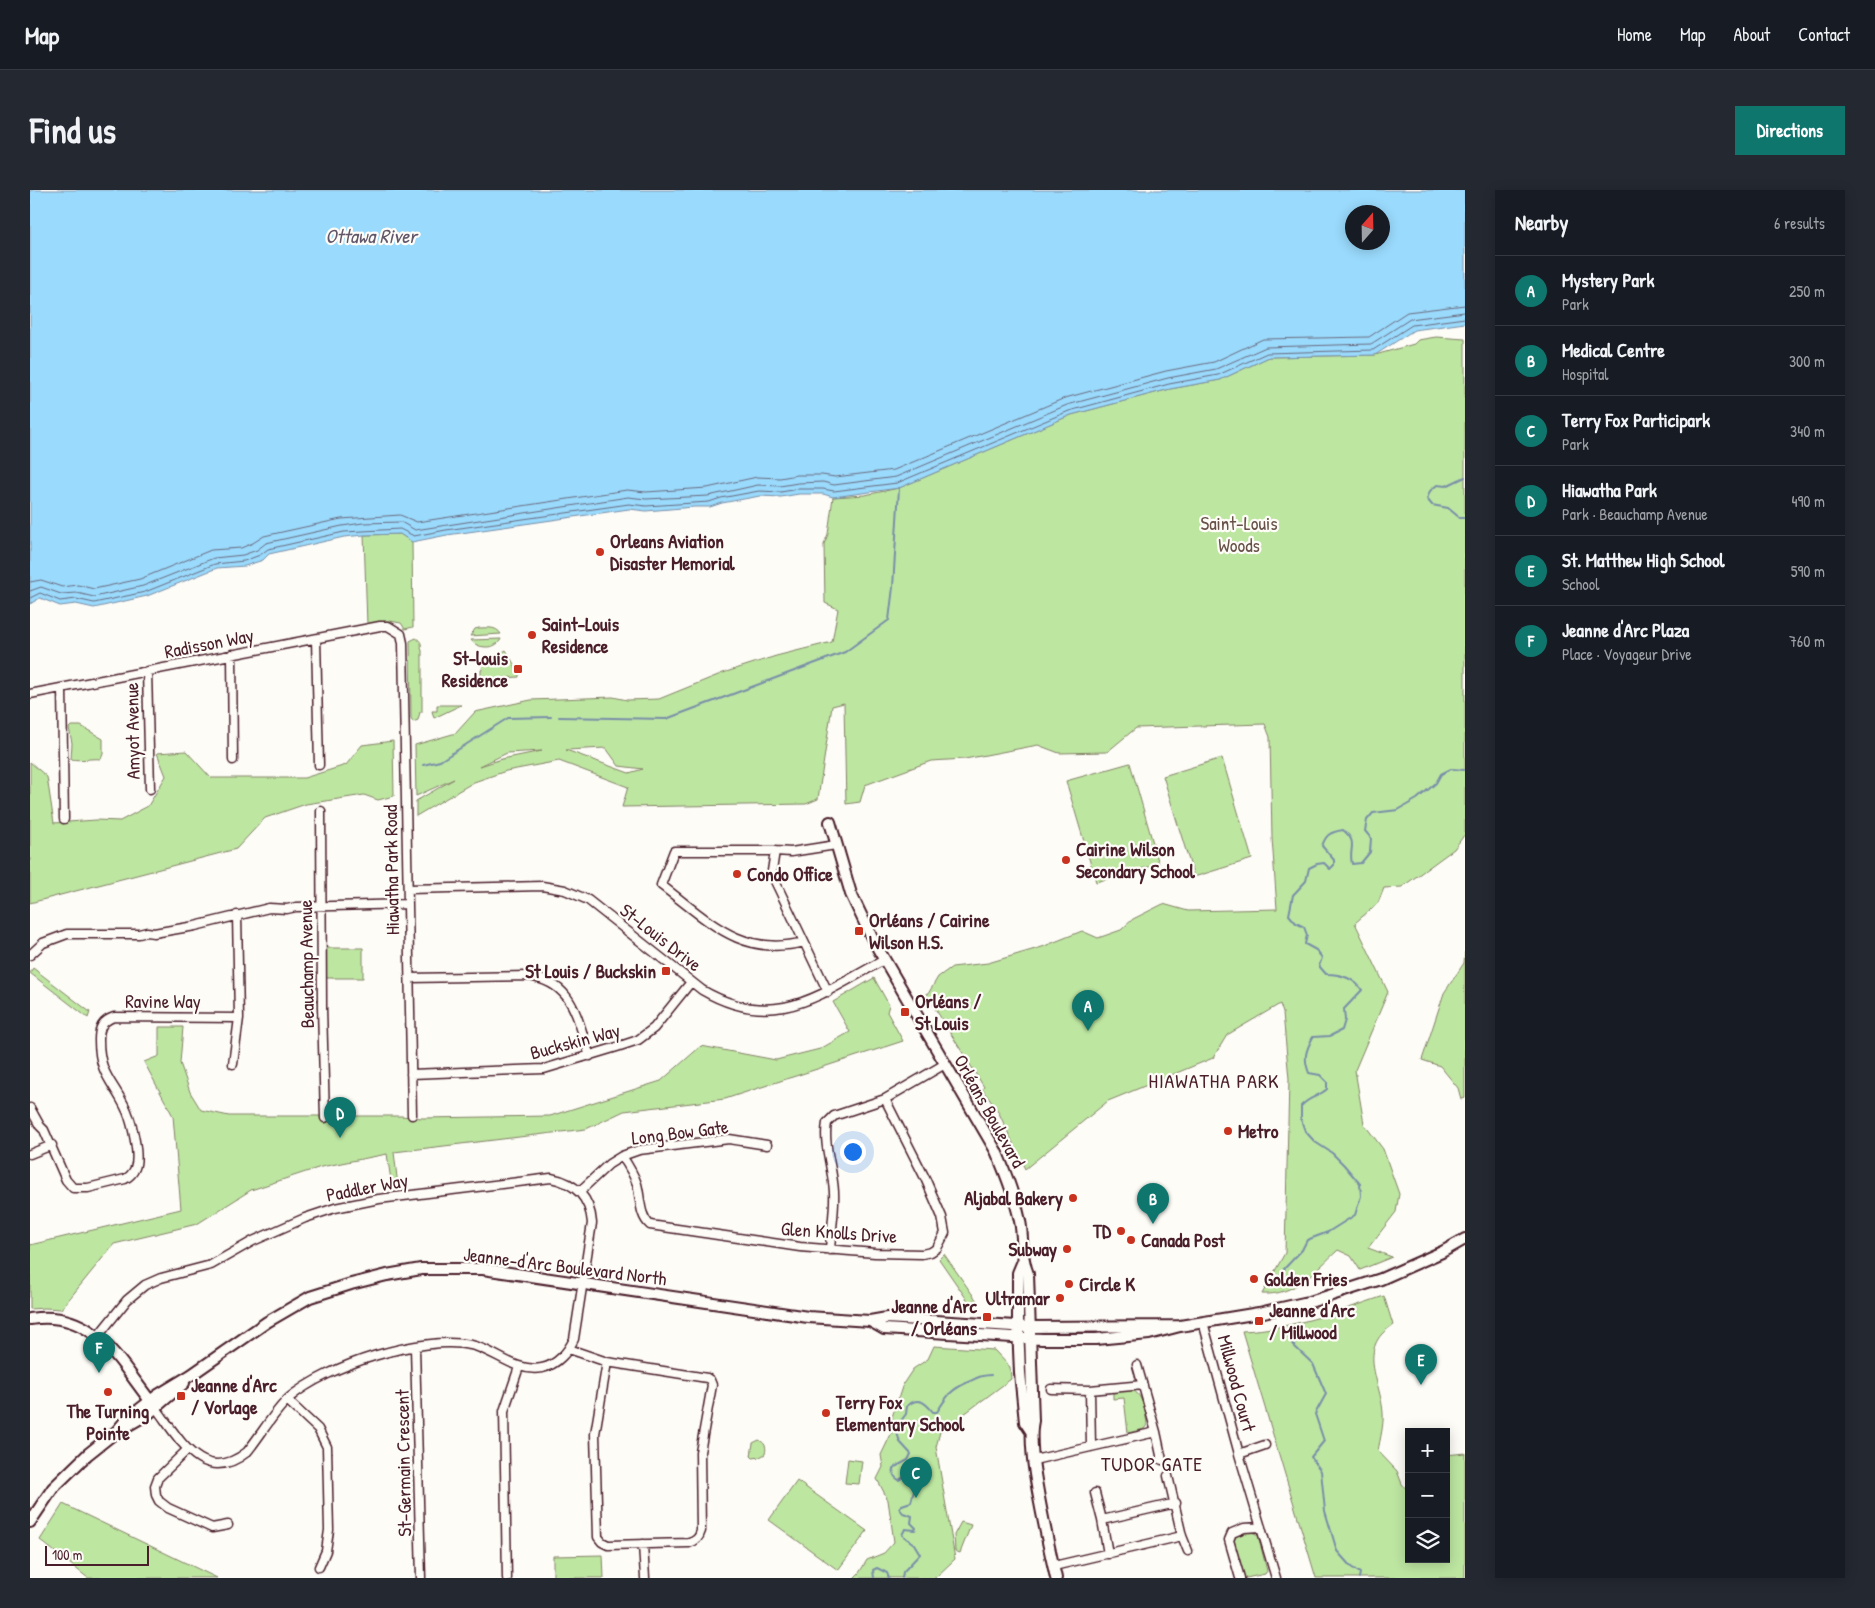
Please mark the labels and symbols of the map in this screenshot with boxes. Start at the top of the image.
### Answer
north arrow [1345,205,1390,250]
water label: Ottawa River [325,222,419,249]
park label: Saint-Louis Woods [1200,510,1278,558]
place label: Orleans Aviation Disaster Memorial [610,528,736,576]
marker: Orleans Aviation Disaster Memorial [594,546,606,558]
place label: Saint-Louis Residence [542,611,620,659]
street label: Radisson Way [162,622,256,664]
marker: Saint-Louis Residence [526,629,538,641]
place label: St-louis Residence [442,645,509,693]
marker: St-louis Residence [512,663,524,675]
street label: Amyot Avenue [118,682,146,780]
street label: Hiawatha Park Road [377,804,405,935]
place label: Cairine Wilson Secondary School [1076,836,1196,885]
marker: Cairine Wilson Secondary School [1060,854,1072,866]
place label: Condo Office [747,861,833,887]
marker: Condo Office [731,868,743,880]
street label: St-Louis Drive [615,897,708,977]
street label: Beauchamp Avenue [292,899,320,1029]
place label: Orléans / Cairine Wilson H.S. [869,907,990,955]
marker: Orléans / Cairine Wilson H.S. [853,925,865,937]
place label: St Louis / Buckskin [525,958,656,984]
marker: St Louis / Buckskin [660,965,672,977]
street label: Ravine Way [125,988,201,1014]
place label: Orléans / St Louis [915,988,981,1036]
pin: A [1072,990,1104,1031]
marker: Orléans / St Louis [899,1006,911,1018]
street label: Buckskin Way [527,1017,623,1065]
street label: Orléans Boulevard [948,1050,1032,1173]
district label: HIAWATHA PARK [1149,1067,1279,1094]
pin: D [324,1097,356,1138]
street label: Long Bow Gate [630,1113,730,1151]
place label: Metro [1238,1118,1279,1144]
marker: Metro [1222,1125,1234,1137]
your location [840,1139,866,1165]
street label: Paddler Way [324,1166,410,1208]
pin: B [1137,1183,1169,1224]
place label: Aljabal Bakery [964,1185,1063,1212]
marker: Aljabal Bakery [1067,1192,1079,1204]
street label: Glen Knolls Drive [780,1215,898,1249]
place label: TD [1092,1218,1112,1244]
marker: TD [1115,1225,1127,1237]
place label: Canada Post [1141,1227,1226,1253]
marker: Canada Post [1125,1234,1137,1246]
place label: Subway [1009,1236,1057,1263]
street label: Jeanne-d'Arc Boulevard North [462,1241,668,1291]
marker: Subway [1061,1243,1073,1255]
place label: Golden Fries [1264,1266,1348,1292]
place label: Circle K [1079,1271,1135,1297]
marker: Golden Fries [1248,1273,1260,1285]
marker: Circle K [1063,1278,1075,1290]
place label: Ultramar [986,1285,1051,1311]
marker: Ultramar [1054,1292,1066,1304]
place label: Jeanne d'Arc / Orléans [891,1293,978,1341]
place label: Jeanne d'Arc / Millwood [1269,1297,1355,1345]
marker: Jeanne d'Arc / Orléans [981,1311,993,1323]
marker: Jeanne d'Arc / Millwood [1253,1315,1265,1327]
pin: F [83,1332,115,1373]
street label: Millwood Court [1212,1332,1263,1435]
pin: E [1405,1344,1437,1385]
place label: Jeanne d'Arc / Vorlage [191,1372,277,1421]
marker: The Turning Pointe [102,1386,114,1398]
street label: St-Germain Crescent [389,1389,417,1537]
place label: Terry Fox Elementary School [835,1389,965,1438]
marker: Jeanne d'Arc / Vorlage [175,1390,187,1402]
place label: The Turning Pointe [66,1398,150,1446]
marker: Terry Fox Elementary School [820,1407,832,1419]
district label: TUDOR GATE [1101,1450,1203,1477]
pin: C [900,1457,932,1498]
scale bar [45,1543,149,1566]

